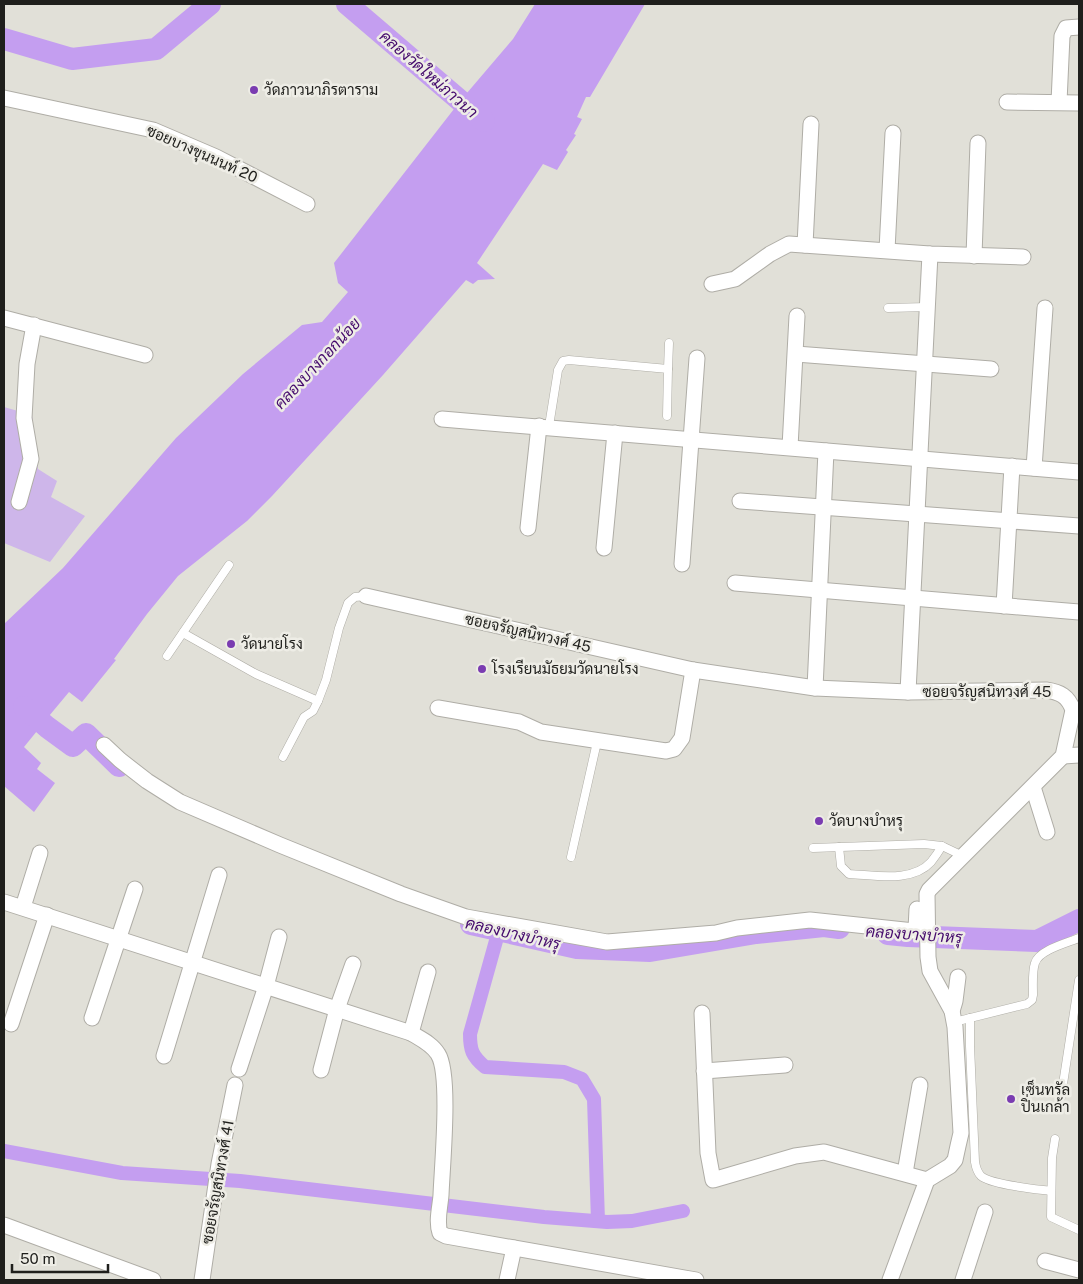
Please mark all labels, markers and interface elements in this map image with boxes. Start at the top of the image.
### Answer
water label: คลองวัดใหม่ภาวนา [376,25,483,122]
place label: วัดภาวนาภิรตาราม [264,81,378,98]
marker: วัดภาวนาภิรตาราม [248,84,260,96]
street label: ซอยบางขุนนนท์ 20 [143,121,261,188]
water label: คลองบางกอกน้อย [269,313,364,413]
street label: ซอยจรัญสนิทวงศ์ 45 [463,609,593,656]
place label: วัดนายโรง [241,634,303,652]
marker: วัดนายโรง [225,638,237,650]
place label: โรงเรียนมัธยมวัดนายโรง [491,659,639,677]
marker: โรงเรียนมัธยมวัดนายโรง [476,663,488,675]
street label: ซอยจรัญสนิทวงศ์ 45 [923,682,1051,701]
place label: วัดบางบำหรุ [829,812,903,832]
marker: วัดบางบำหรุ [813,815,825,827]
water label: คลองบางบำหรุ [463,913,563,956]
water label: คลองบางบำหรุ [865,922,964,949]
place label: เซ็นทรัล ปิ่นเกล้า [1021,1079,1070,1115]
marker: เซ็นทรัล ปิ่นเกล้า [1005,1093,1017,1105]
street label: ซอยจรัญสนิทวงศ์ 41 [197,1118,238,1245]
scale bar [12,1242,109,1274]
text: 50 m [20,1250,55,1267]

